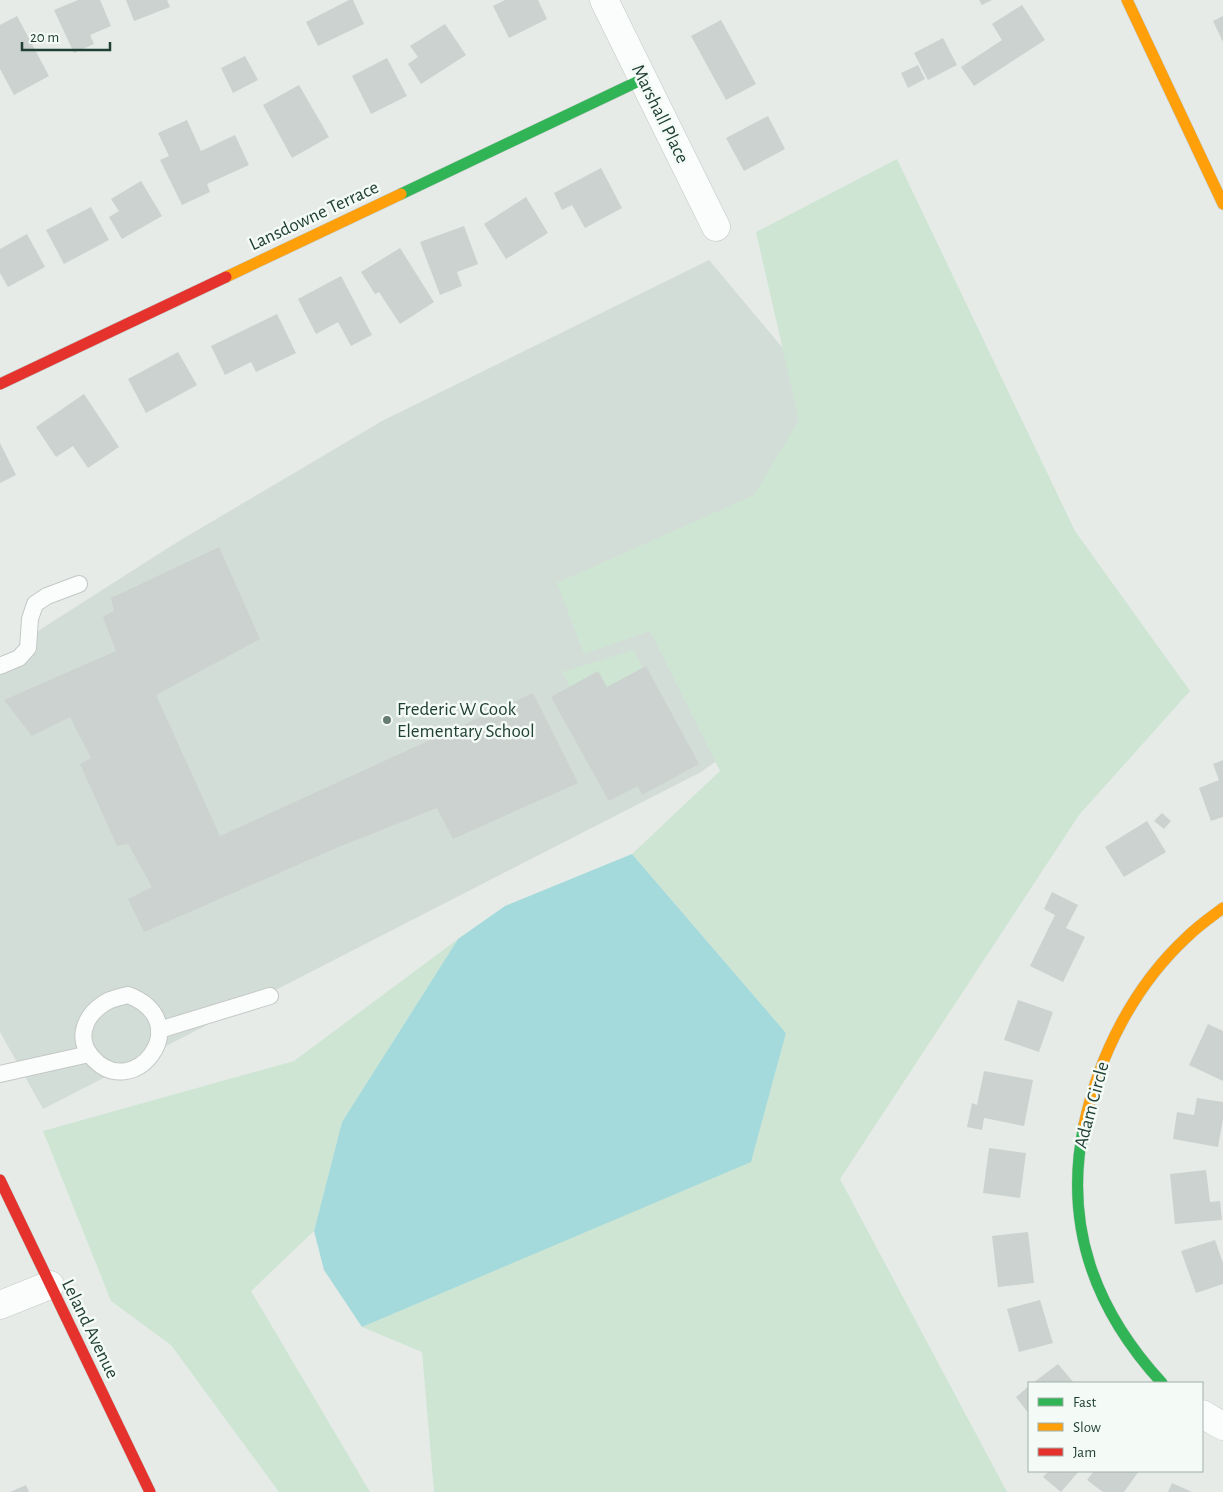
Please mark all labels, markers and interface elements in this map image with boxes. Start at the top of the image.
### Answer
scale bar [22,20,110,52]
text: 20 m [30,30,59,45]
street label: Marshall Place [628,62,692,166]
street label: Lansdowne Terrace [246,178,382,254]
place label: Frederic W Cook Elementary School [397,700,535,741]
marker: Frederic W Cook Elementary School [381,714,393,726]
street label: Adam Circle [1071,1060,1113,1150]
street label: Leland Avenue [58,1276,122,1382]
legend [1028,1382,1203,1472]
text: Fast [1073,1395,1097,1410]
text: Slow [1073,1420,1101,1435]
text: Jam [1073,1445,1096,1460]

